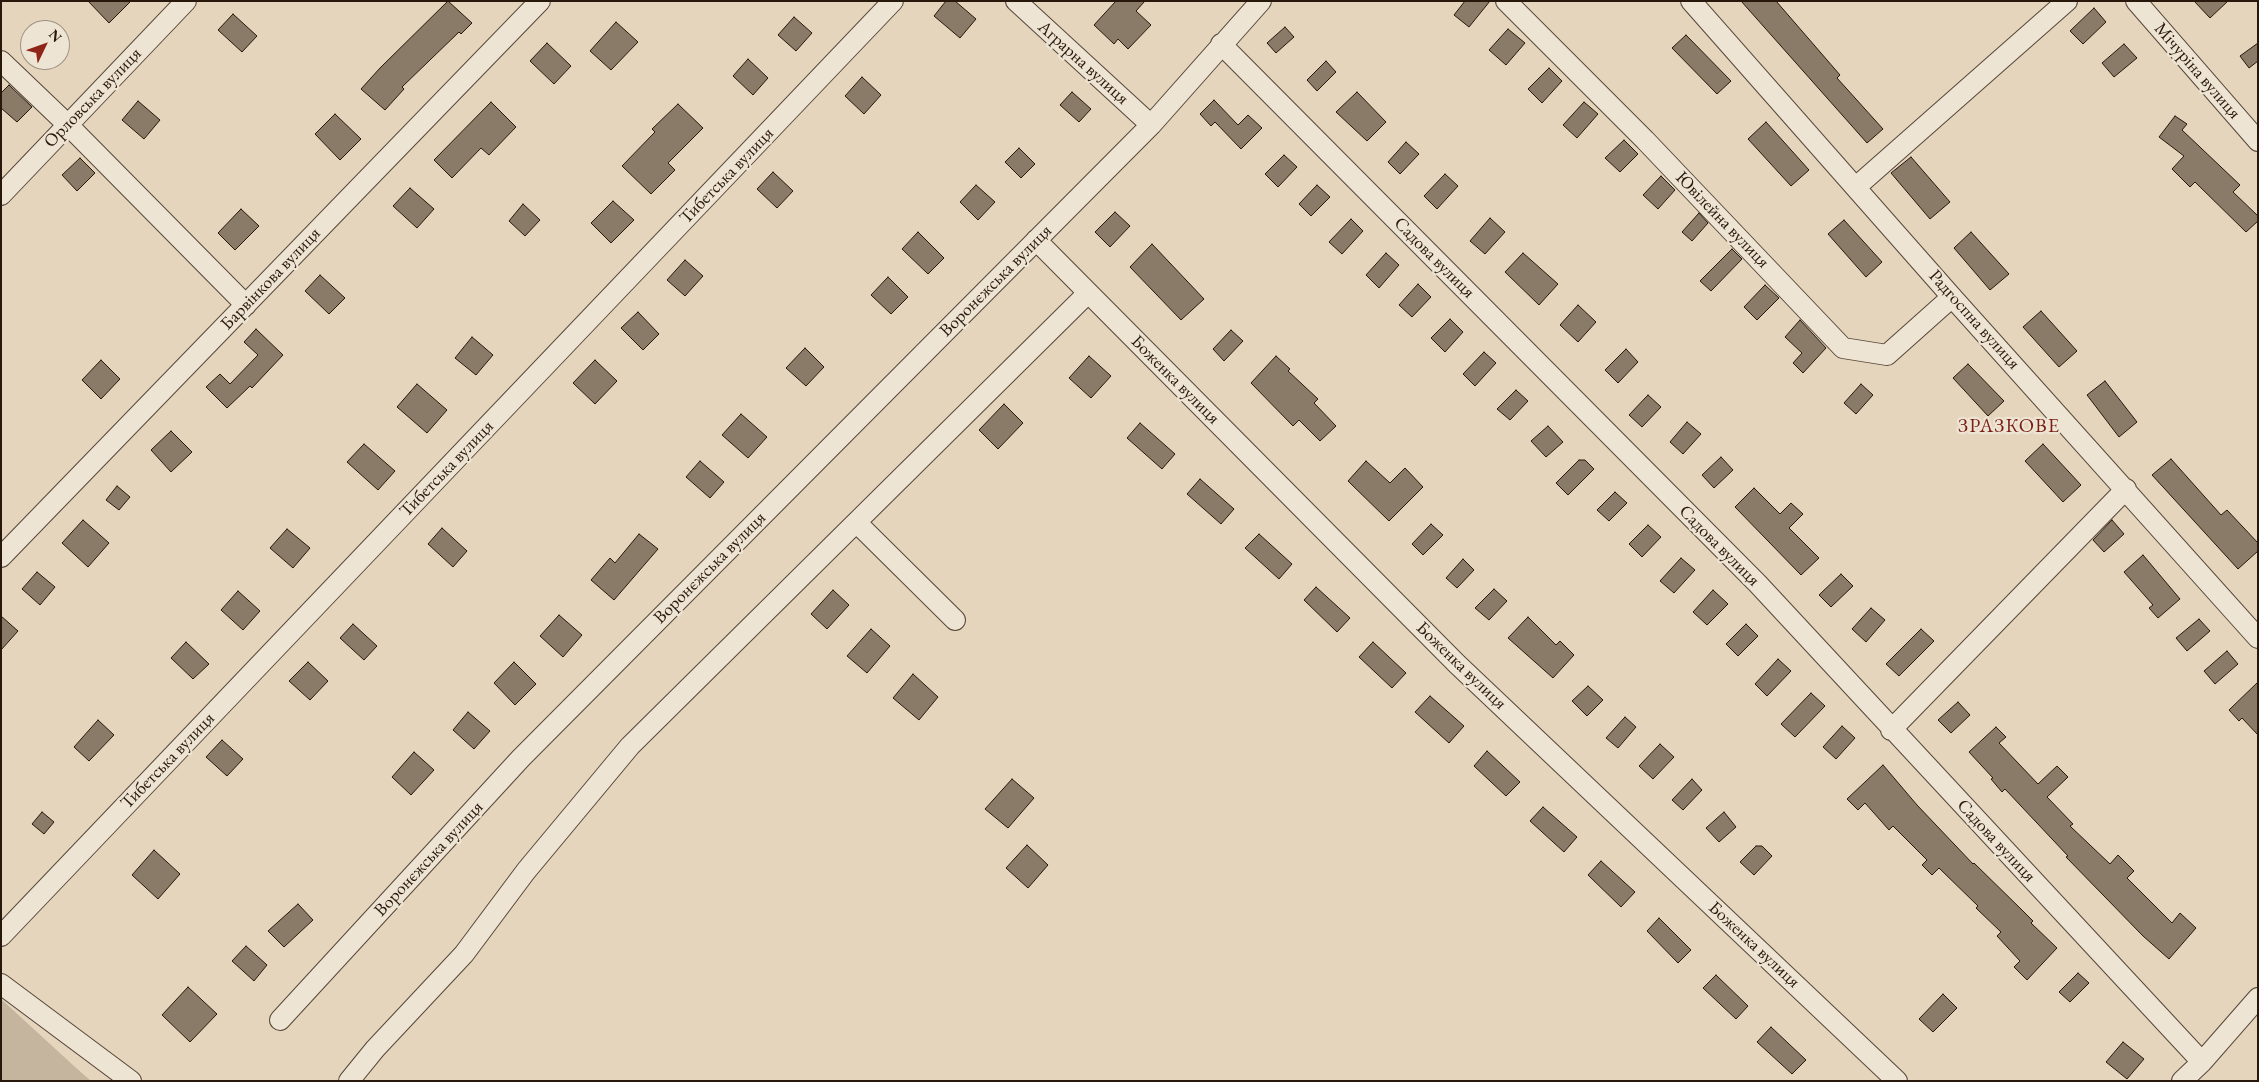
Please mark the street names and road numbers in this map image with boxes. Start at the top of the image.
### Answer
street label: Аграрна вулиця [1033,17,1133,109]
street label: Мічуріна вулиця [2149,18,2245,124]
street label: Орловська вулиця [40,43,146,153]
street label: Тибетська вулиця [675,123,779,229]
street label: Ювілейна вулиця [1670,167,1774,273]
street label: Садова вулиця [1389,213,1479,303]
street label: Воронєжська вулиця [935,220,1057,342]
street label: Барвінкова вулиця [217,223,325,335]
street label: Радгоспна вулиця [1924,266,2024,374]
street label: Боженка вулиця [1126,331,1224,429]
street label: Тибетська вулиця [395,416,499,522]
street label: Садова вулиця [1674,501,1764,591]
street label: Воронєжська вулиця [649,507,771,629]
street label: Боженка вулиця [1411,618,1511,714]
street label: Тибетська вулиця [116,708,220,814]
street label: Садова вулиця [1952,795,2040,887]
street label: Воронєжська вулиця [370,797,488,921]
street label: Боженка вулиця [1704,897,1804,993]

